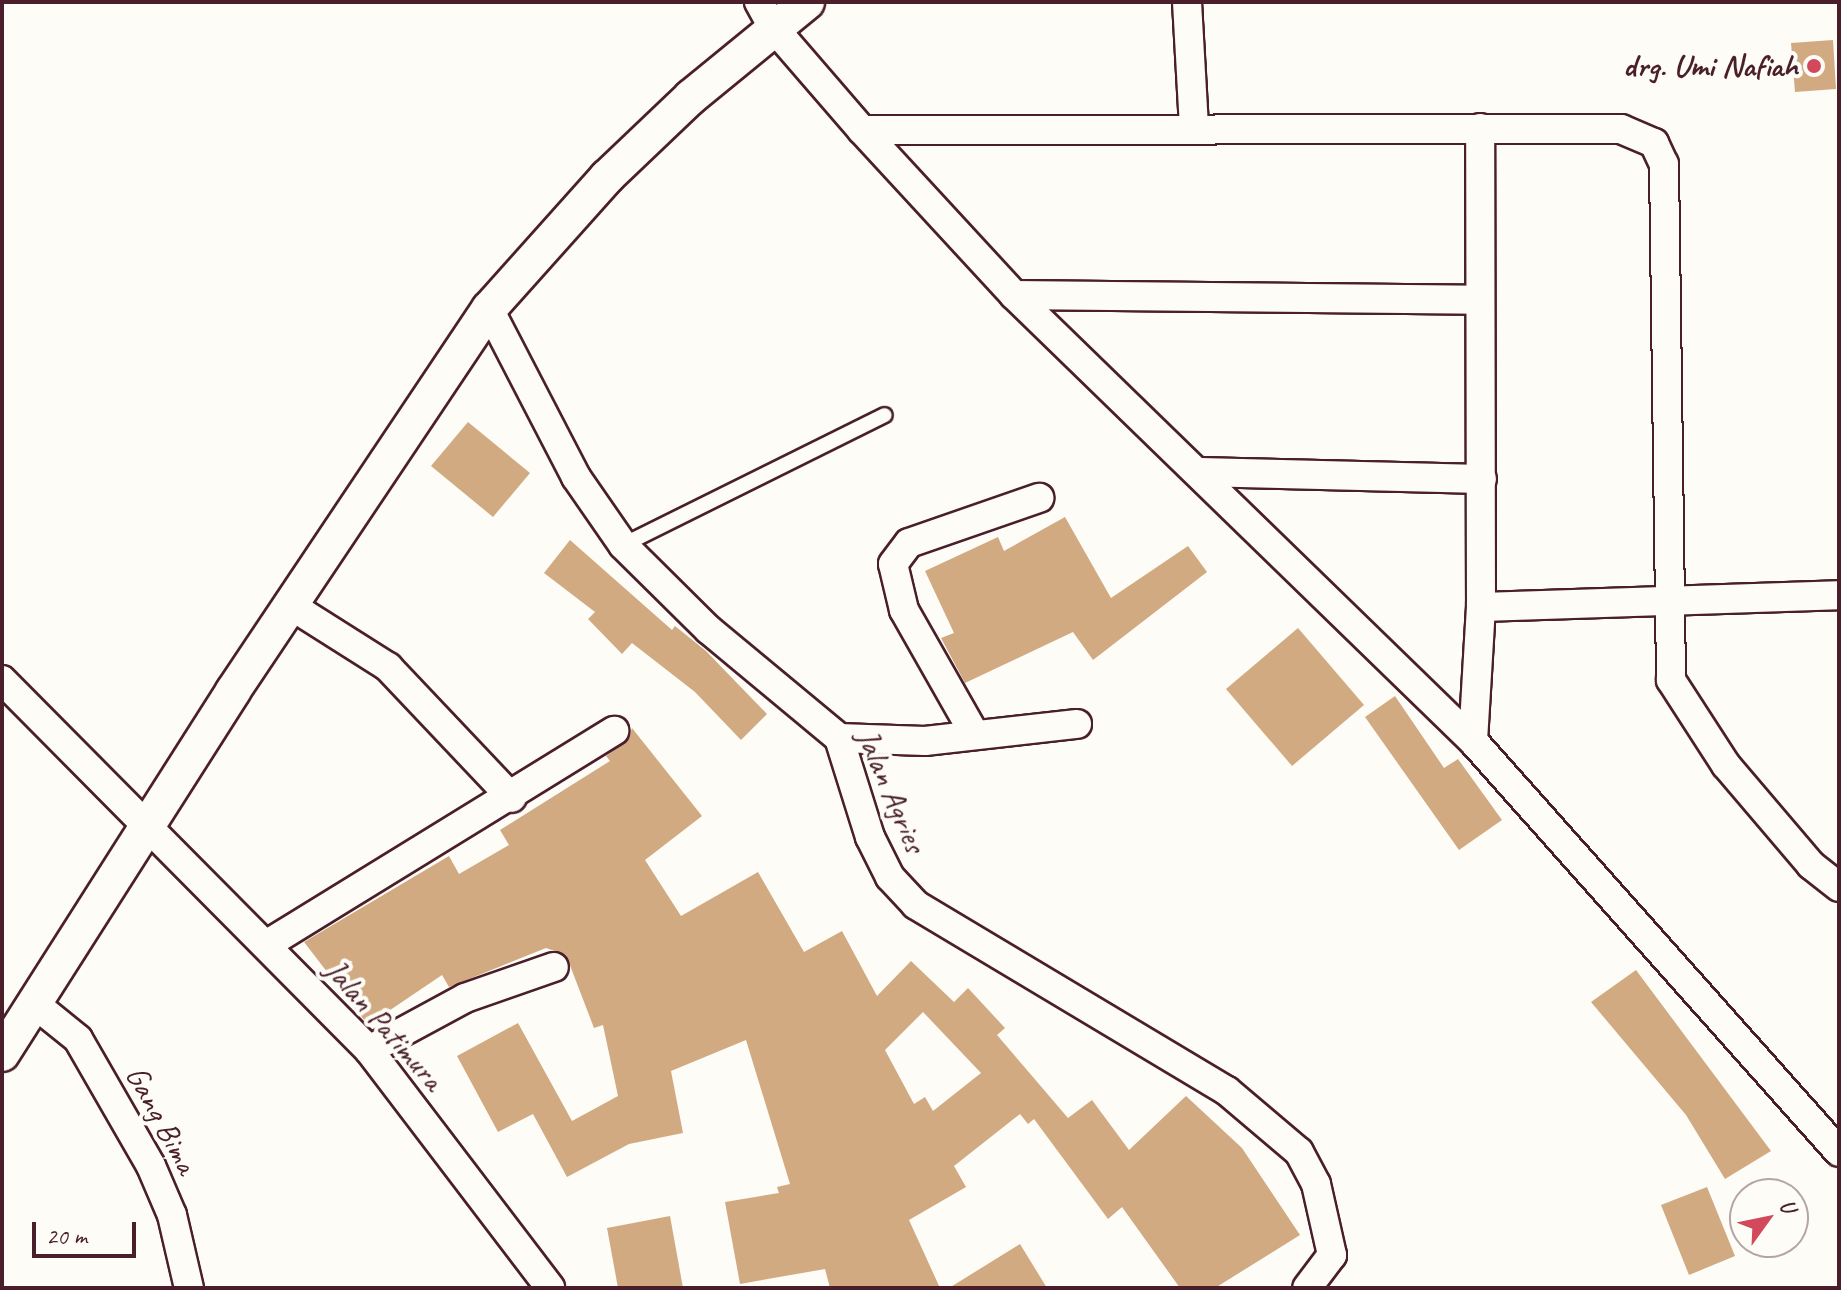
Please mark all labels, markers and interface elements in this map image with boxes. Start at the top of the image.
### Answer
place label: drg. Umi Nafiah [1622,47,1798,85]
marker: drg. Umi Nafiah [1805,57,1823,75]
street label: Jalan Agries [848,724,934,858]
street label: Jalan Patimura [315,950,453,1100]
street label: Gang Bima [117,1059,205,1181]
north arrow [1729,1178,1809,1258]
text: U [1773,1194,1802,1218]
scale bar [36,1206,140,1256]
text: 20 m [46,1221,87,1251]

